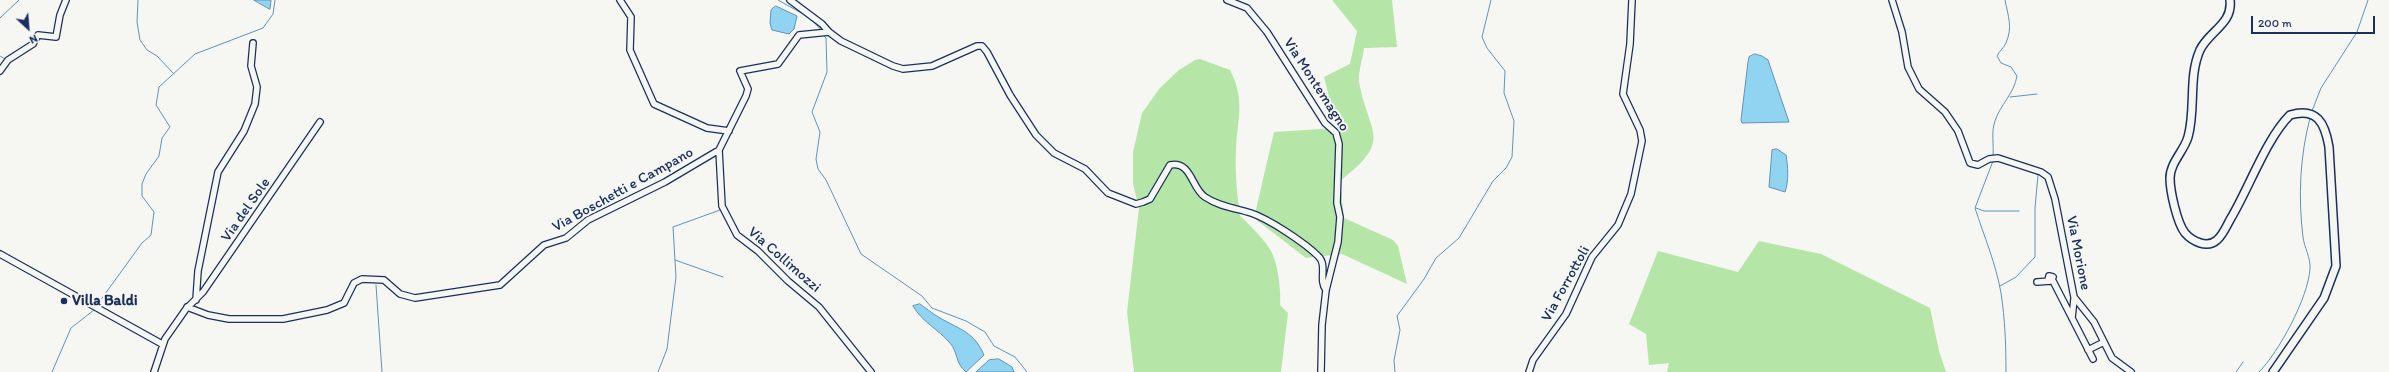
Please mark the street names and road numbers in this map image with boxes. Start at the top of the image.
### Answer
street label: Via Montemagno [1279,35,1353,135]
street label: Via Boschetti e Campano [549,144,697,236]
street label: Via del Sole [217,175,275,245]
street label: Via Morione [2062,214,2094,292]
street label: Via Collimozzi [744,223,824,297]
street label: Via Forrottoli [1538,243,1594,325]

